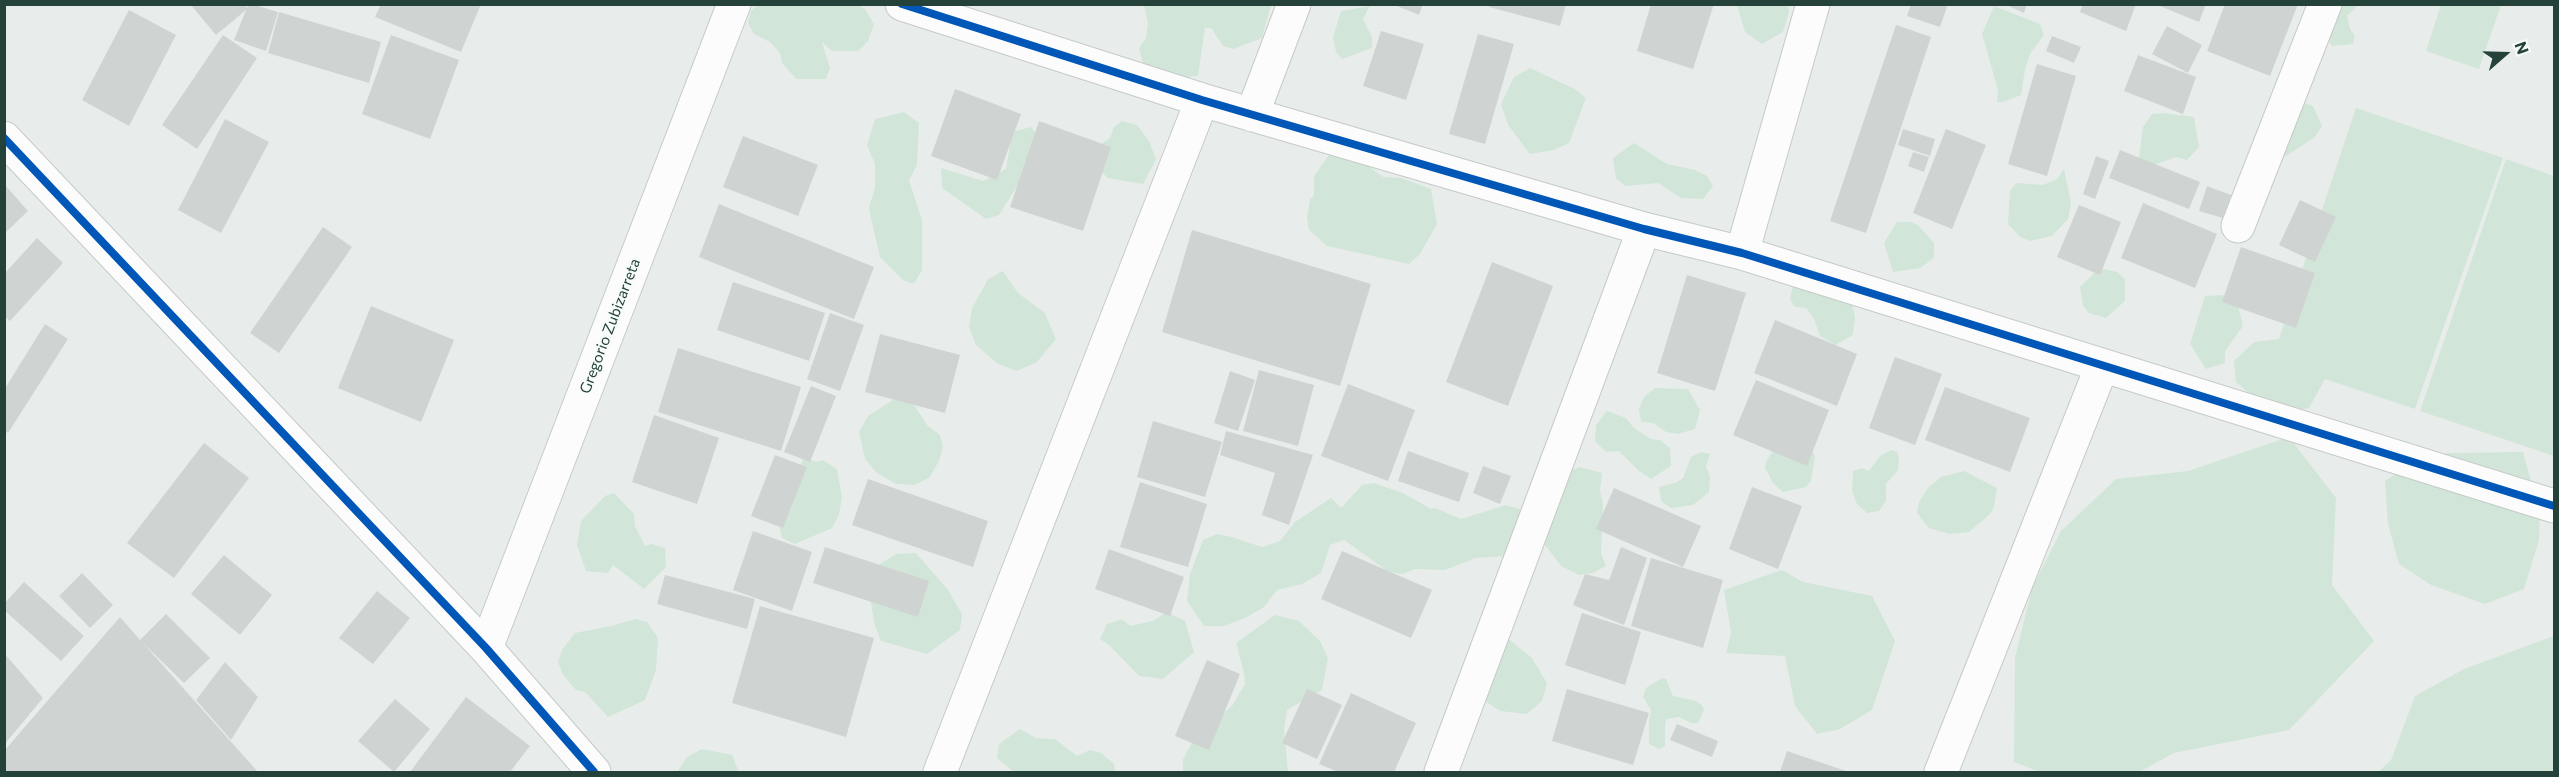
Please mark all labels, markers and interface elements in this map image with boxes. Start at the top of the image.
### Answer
north arrow [2475,24,2535,84]
text: N [2511,39,2533,57]
street label: Gregorio Zubizarreta [576,256,644,396]

